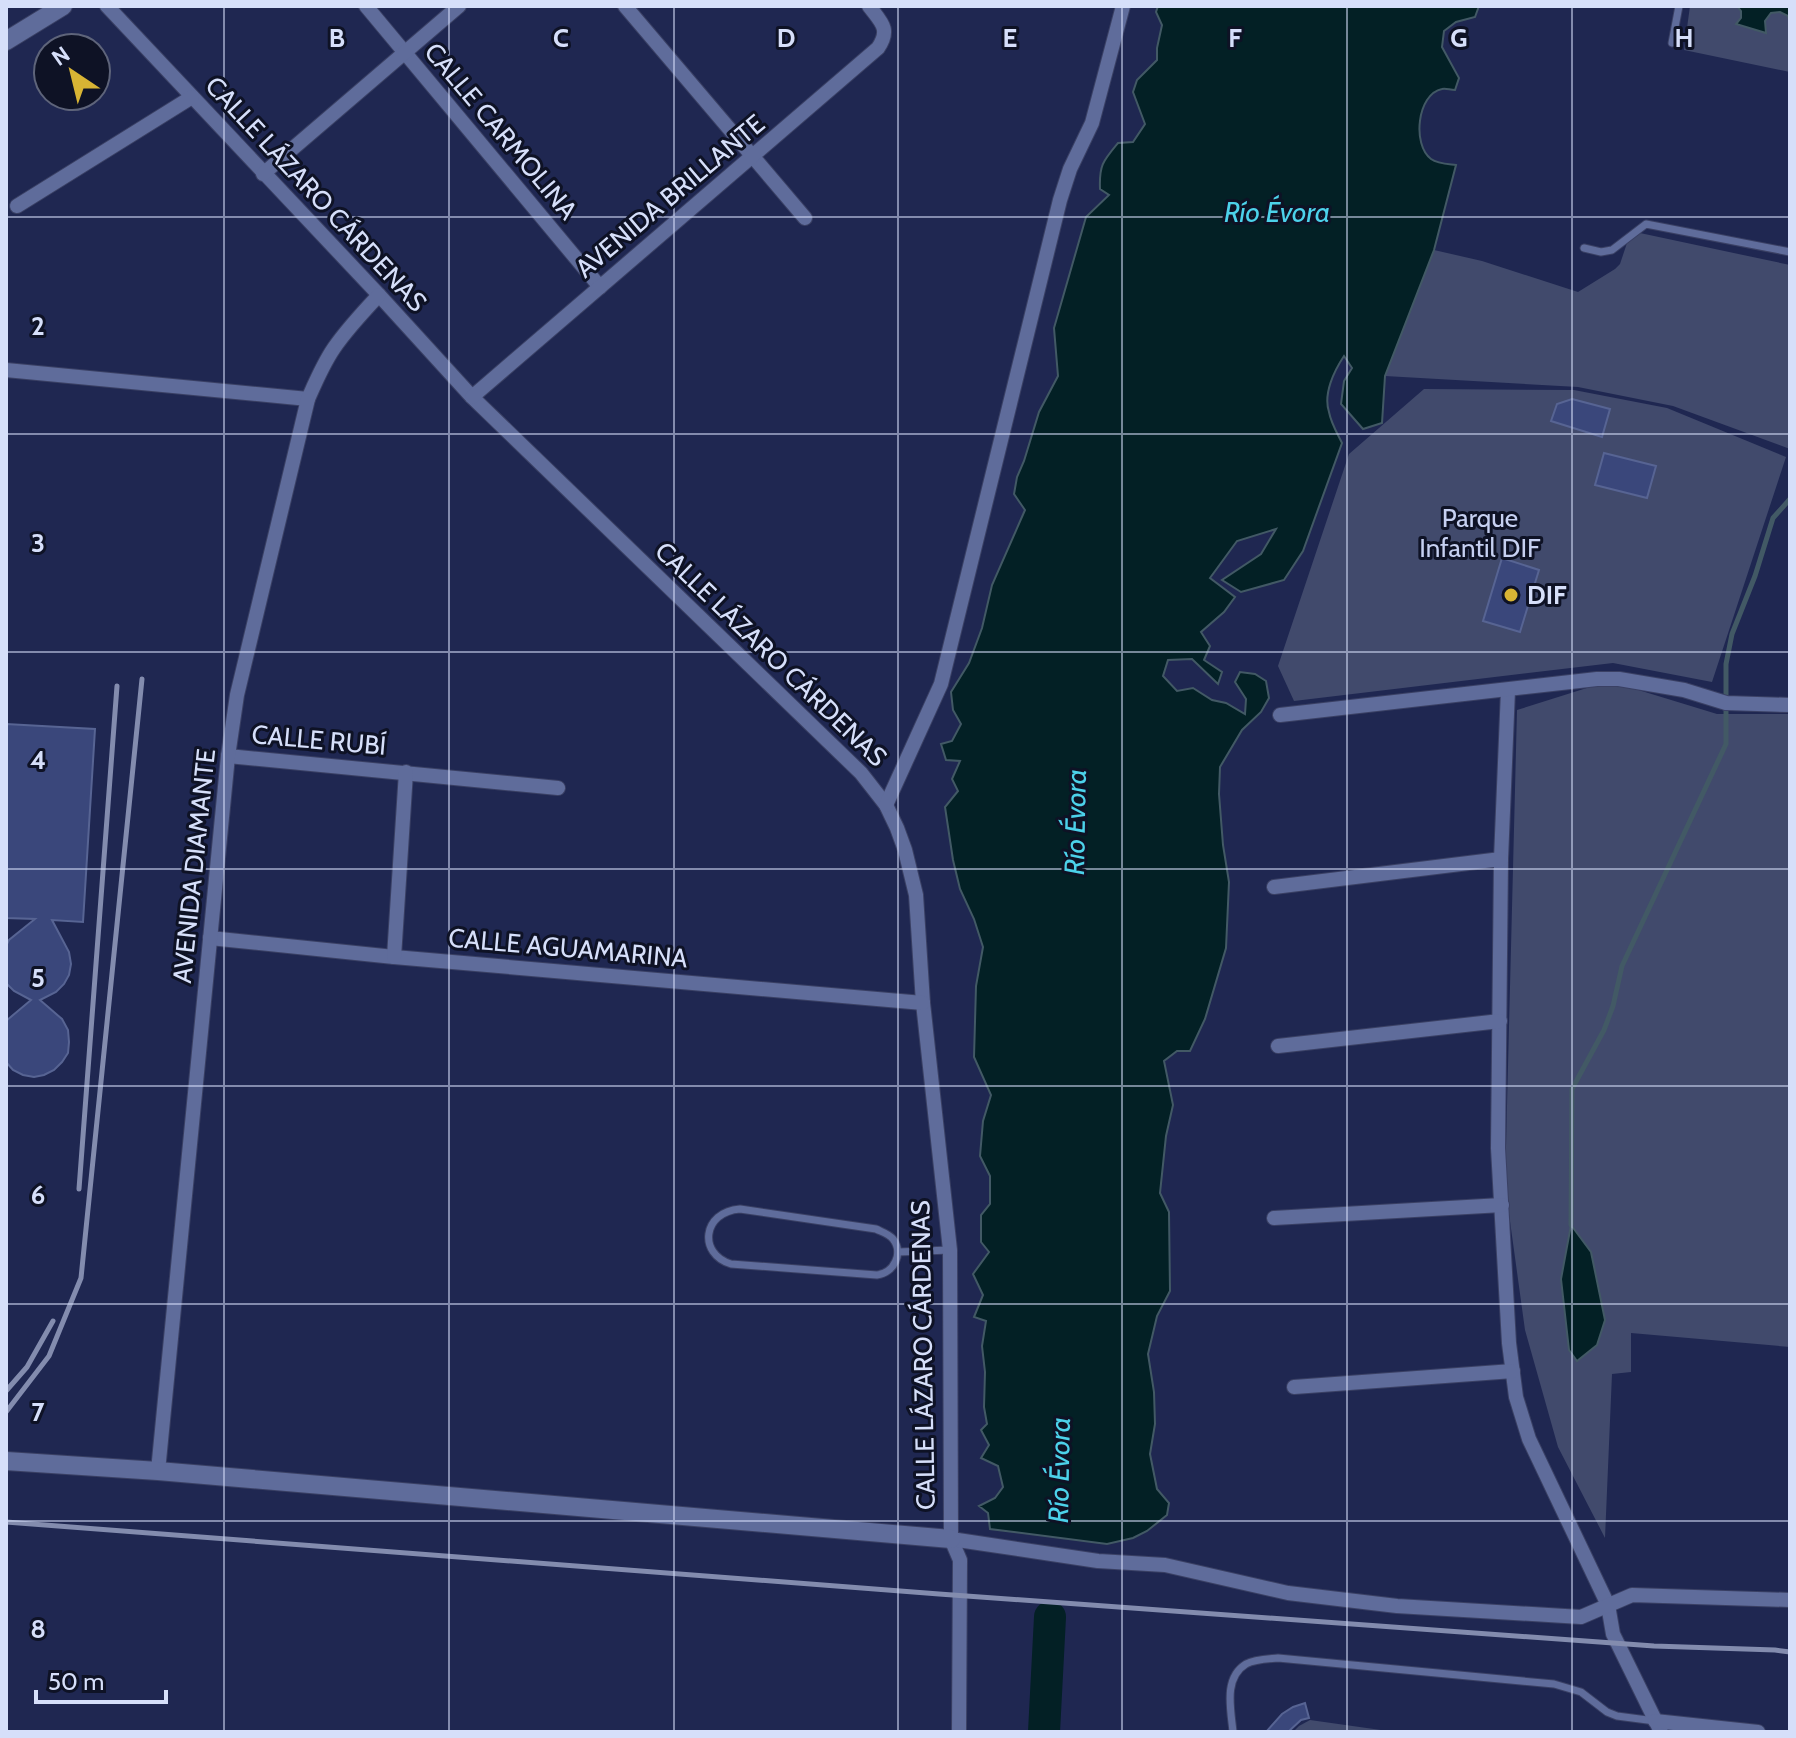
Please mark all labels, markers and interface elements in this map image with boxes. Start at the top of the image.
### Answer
text: B [329,22,345,54]
text: D [777,22,795,54]
text: E [1003,22,1017,54]
text: F [1228,22,1242,54]
text: G [1450,22,1468,54]
text: H [1675,22,1693,54]
north arrow [32,32,112,112]
street label: CALLE CARMOLINA [418,36,584,226]
text: N [47,41,75,72]
street label: CALLE LÁZARO CÁRDENAS [199,70,433,318]
street label: AVENIDA BRILLANTE [569,108,771,284]
water label: Río Évora [1224,194,1330,229]
text: 2 [31,310,45,342]
park label: Parque Infantil DIF [1419,502,1541,564]
text: 3 [31,527,45,559]
street label: CALLE LÁZARO CÁRDENAS [648,535,894,773]
place label: DIF [1527,579,1567,611]
marker: DIF [1502,586,1520,604]
street label: CALLE RUBÍ [250,718,388,762]
text: 4 [30,744,46,776]
street label: AVENIDA DIAMANTE [166,747,222,985]
water label: Río Évora [1056,769,1093,875]
street label: CALLE AGUAMARINA [447,922,689,974]
text: 5 [31,962,45,994]
text: 6 [31,1179,45,1211]
street label: CALLE LÁZARO CÁRDENAS [904,1200,942,1510]
text: 7 [31,1396,45,1428]
water label: Río Évora [1040,1417,1077,1523]
text: 8 [30,1613,46,1645]
scale bar [36,1654,166,1704]
text: 50 m [48,1667,104,1696]

